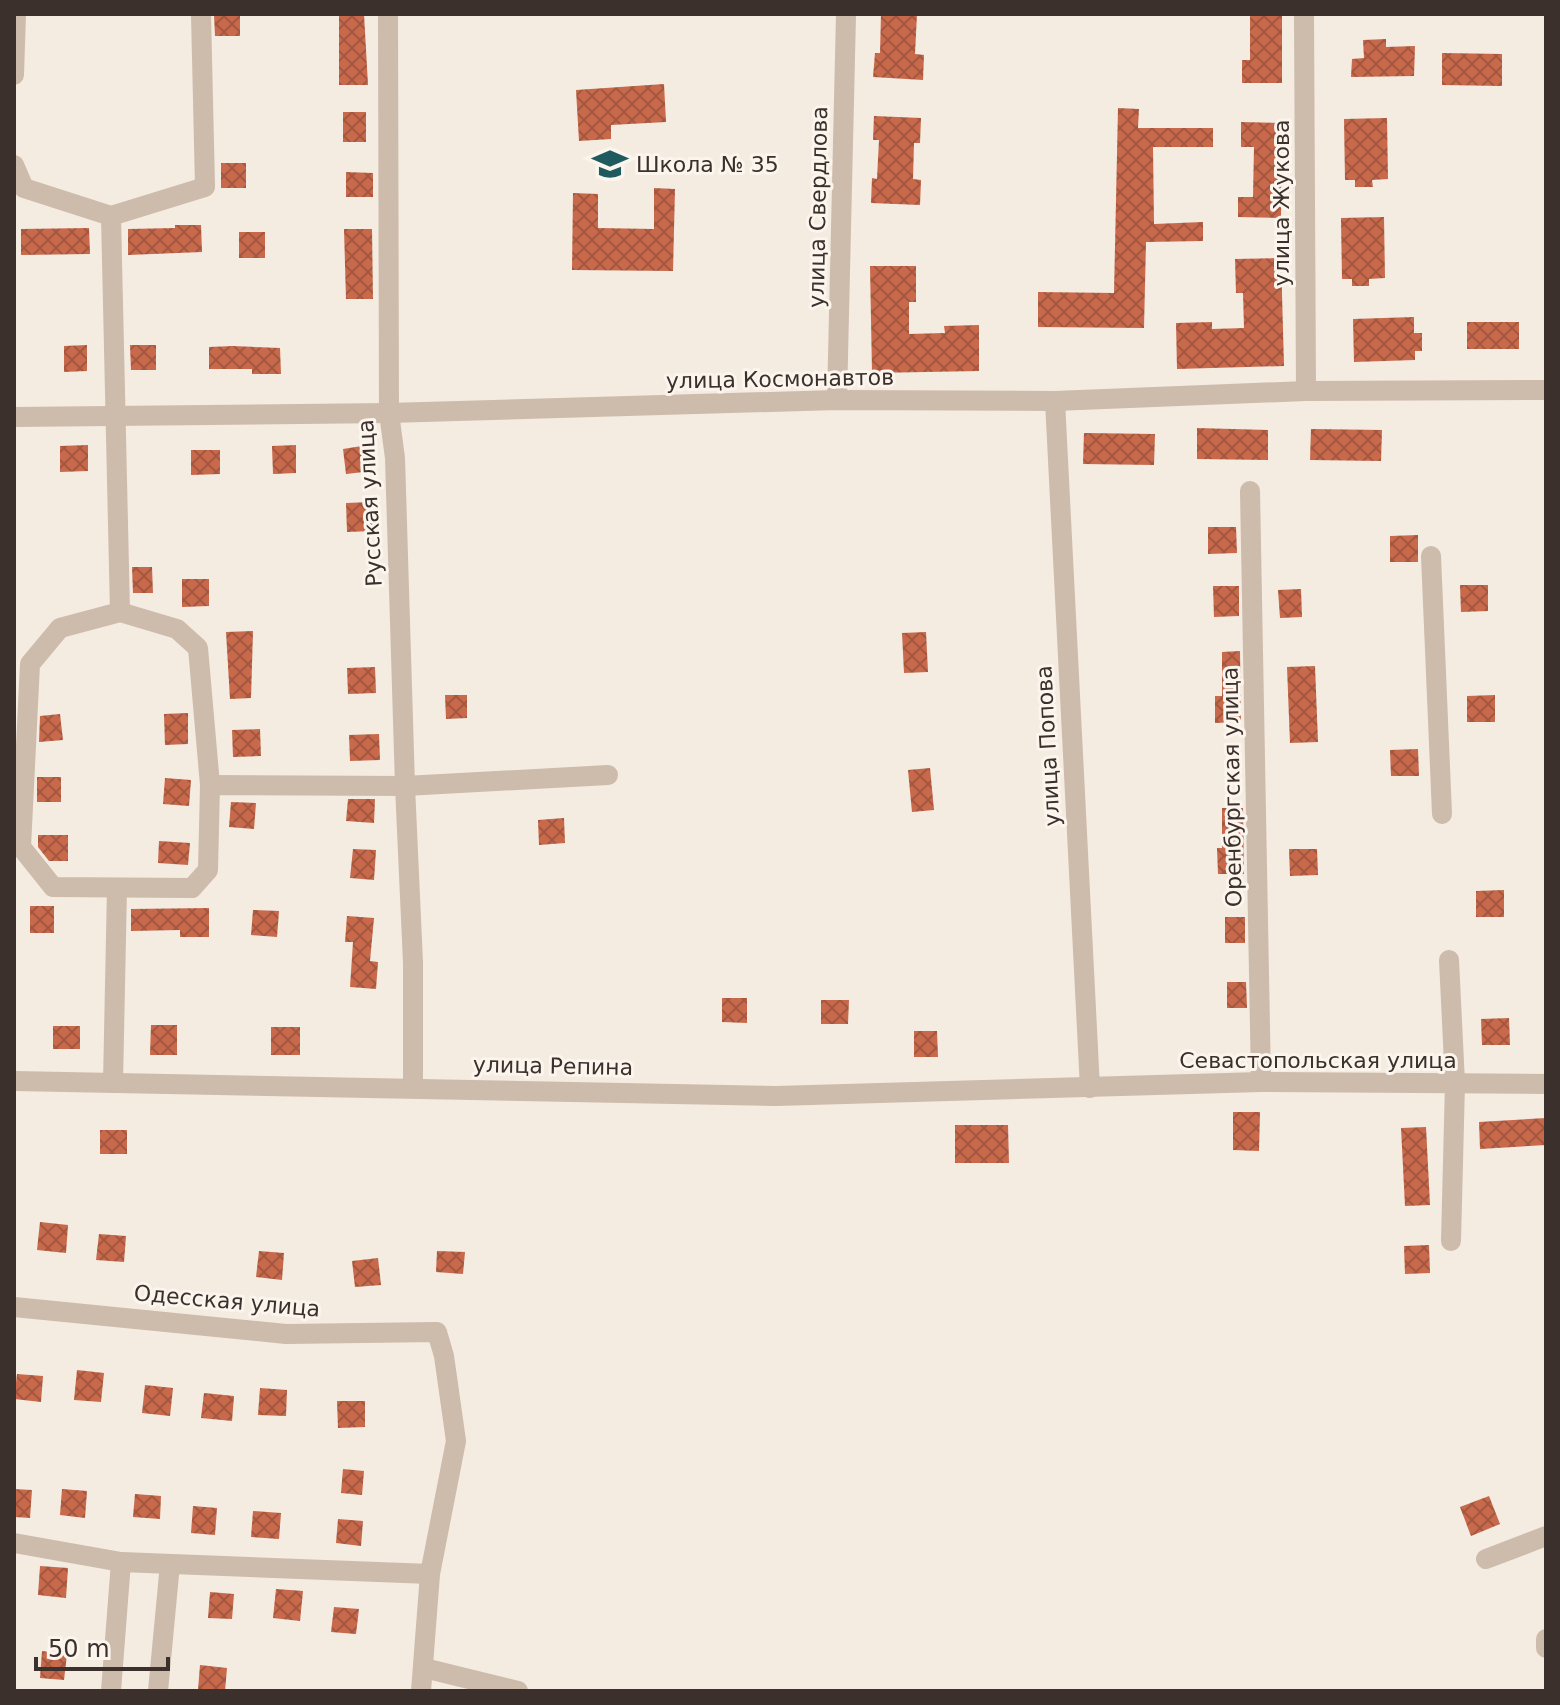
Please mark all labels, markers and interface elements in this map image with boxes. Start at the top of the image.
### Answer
street label: улица Свердлова [804,106,832,308]
street label: улица Жукова [1269,120,1294,286]
school or university icon: Школа № 35 [591,145,629,183]
place label: Школа № 35 [636,152,779,177]
street label: улица Космонавтов [666,365,894,393]
street label: Русская улица [353,419,387,587]
street label: улица Попова [1031,665,1065,827]
street label: Оренбургская улица [1217,667,1247,907]
street label: Севастопольская улица [1179,1048,1457,1073]
street label: улица Репина [473,1052,633,1080]
street label: Одесская улица [133,1280,321,1322]
scale bar [36,1621,168,1671]
text: 50 m [48,1635,110,1663]

